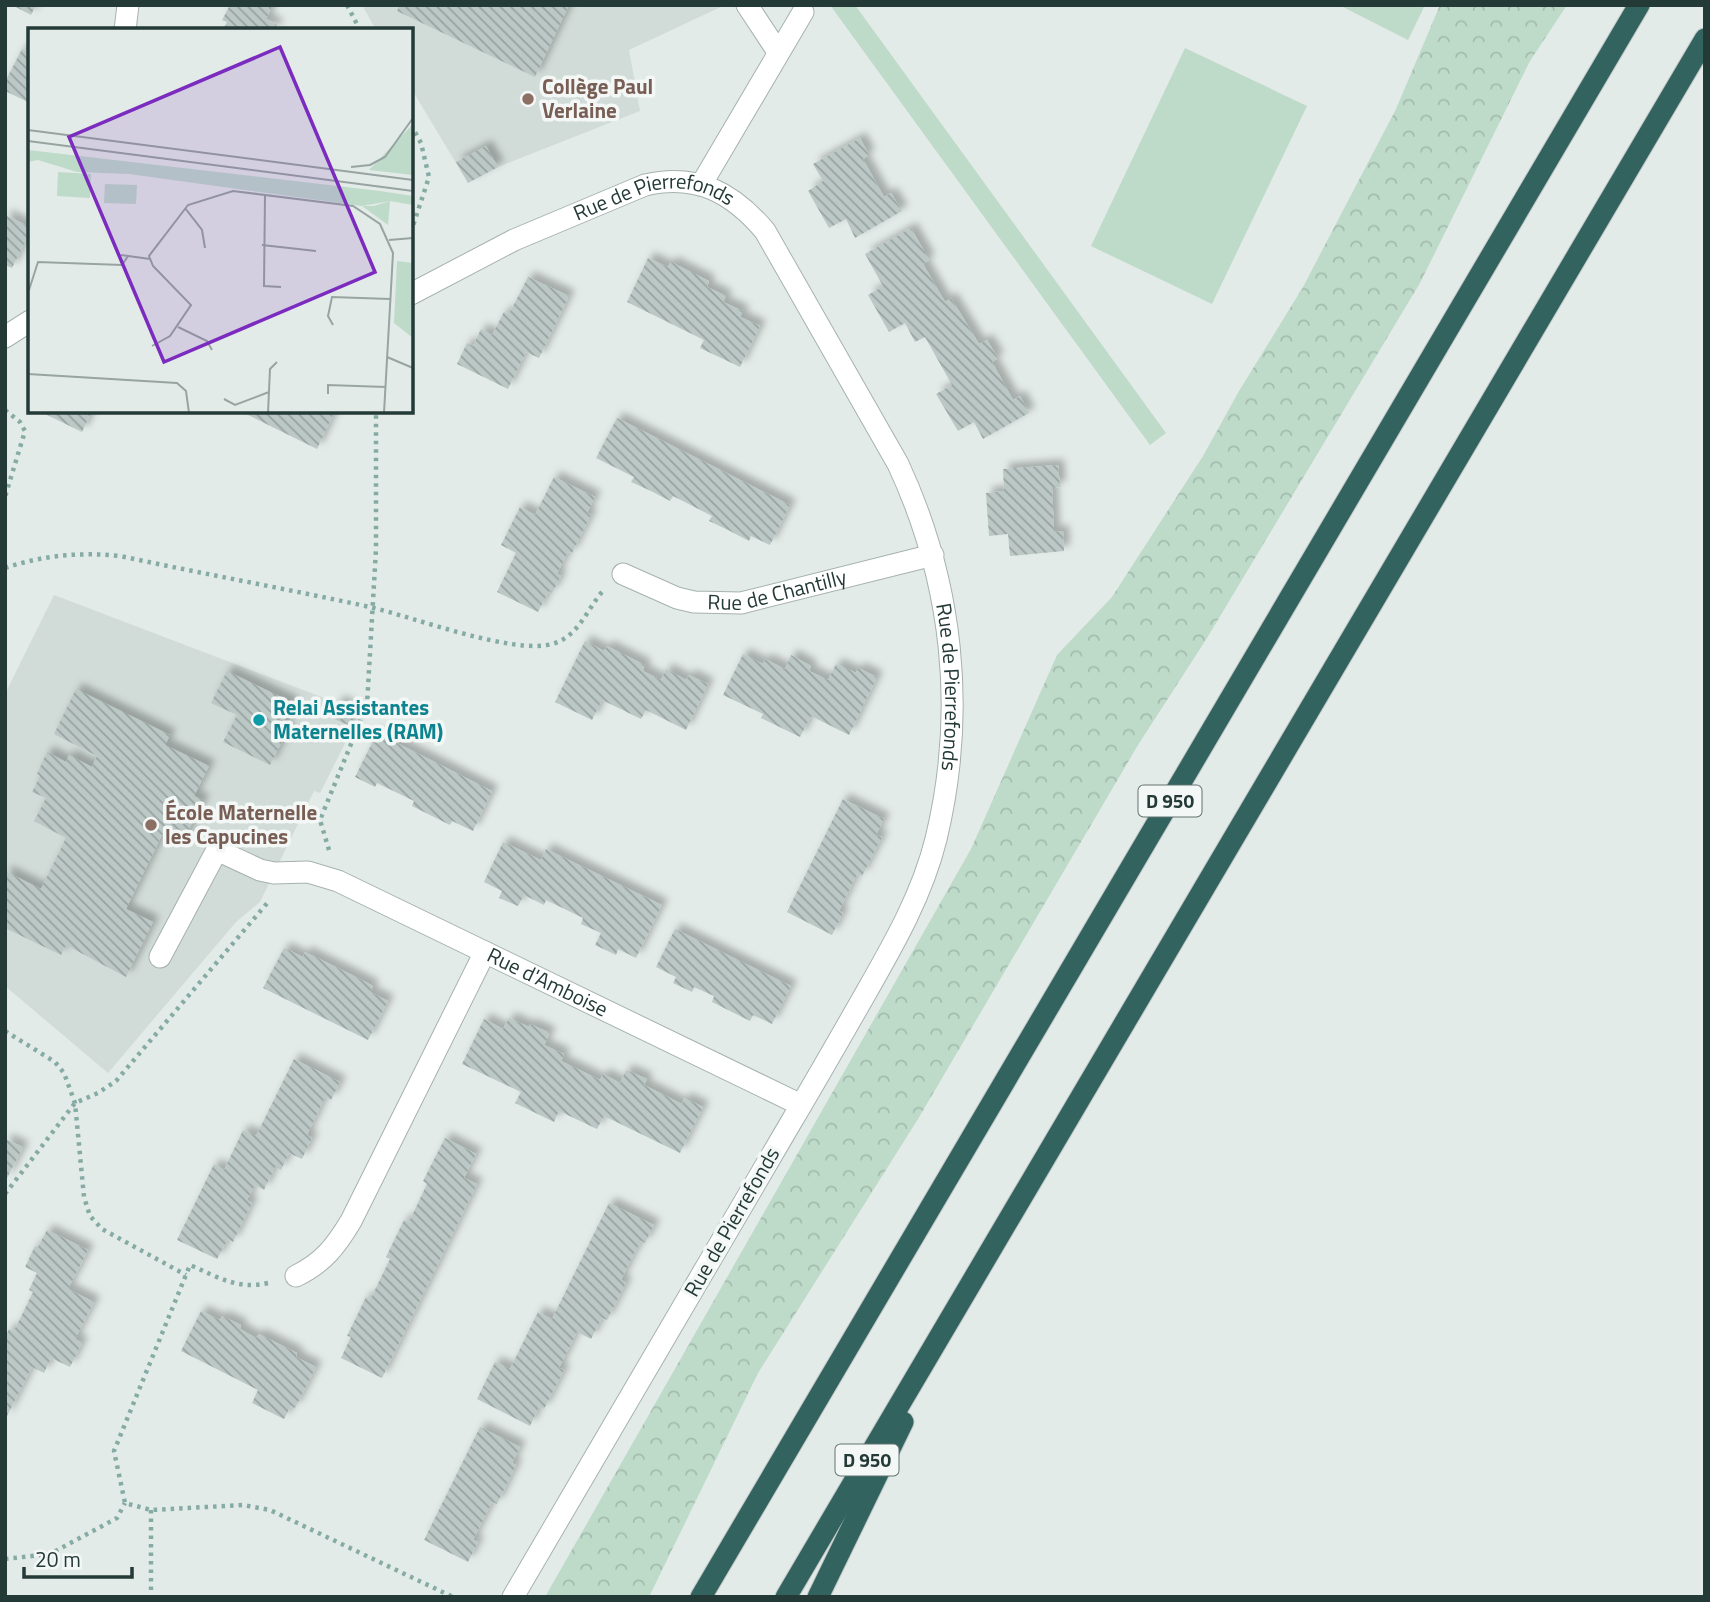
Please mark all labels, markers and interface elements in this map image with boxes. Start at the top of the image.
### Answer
inset map [28,28,413,413]
place label: Collège Paul Verlaine [542,70,653,126]
marker: Collège Paul Verlaine [520,91,536,107]
street label: Rue de Pierrefonds [568,164,742,228]
street label: Rue de Chantilly [707,560,850,618]
street label: Rue de Pierrefonds [928,600,969,773]
place label: Relai Assistantes Maternelles (RAM) [273,691,443,747]
marker: Relai Assistantes Maternelles (RAM) [251,712,267,728]
road number: D 950 [1138,786,1202,816]
place label: École Maternelle les Capucines [165,796,317,852]
marker: École Maternelle les Capucines [143,817,159,833]
street label: Rue d'Amboise [482,938,614,1024]
street label: Rue de Pierrefonds [675,1141,787,1302]
road number: D 950 [836,1444,898,1476]
scale bar [24,1536,133,1580]
text: 20 m [35,1543,81,1575]

